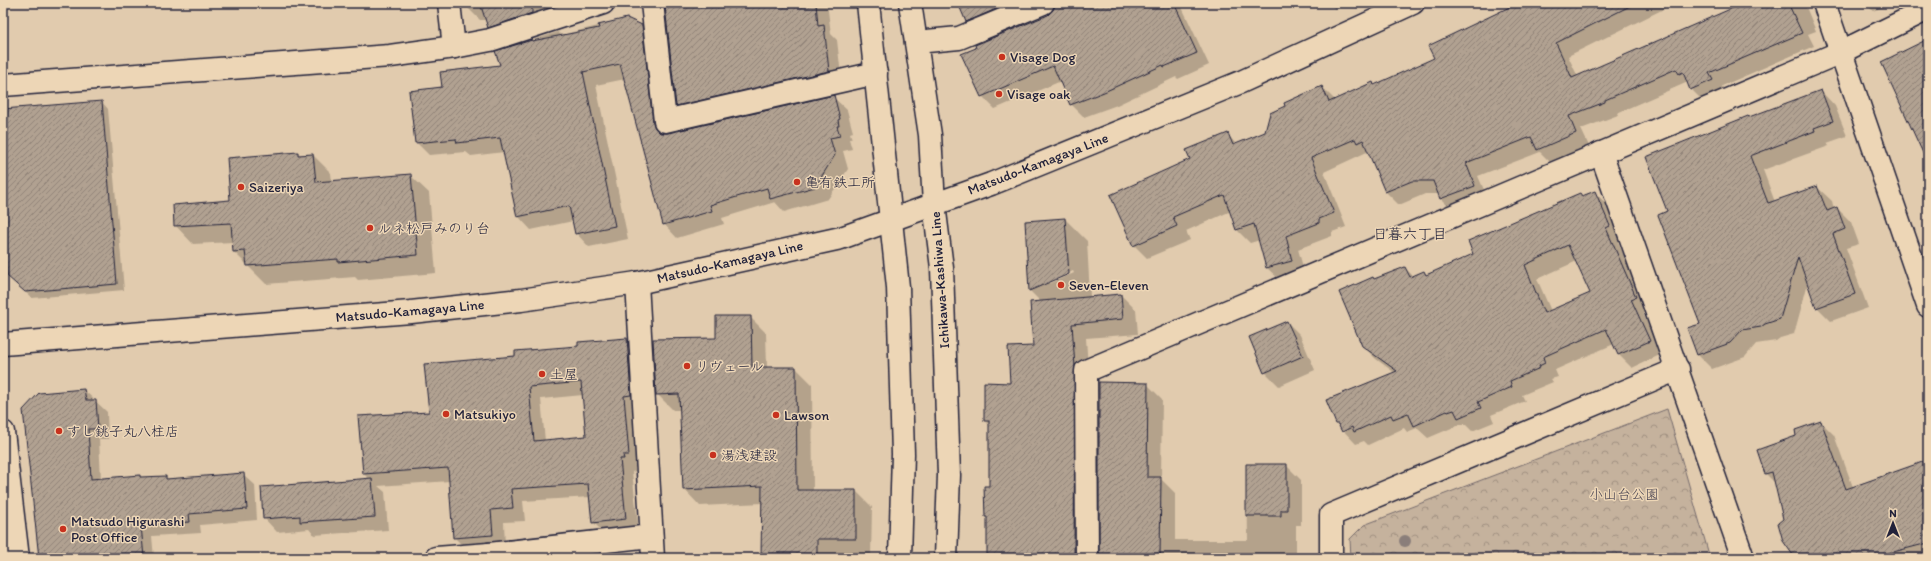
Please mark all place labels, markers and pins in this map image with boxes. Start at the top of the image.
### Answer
place label: Visage Dog [1010,49,1076,66]
marker: Visage Dog [997,52,1007,62]
place label: Visage oak [1007,86,1071,103]
marker: Visage oak [994,89,1004,99]
place label: 亀有鉄工所 [805,174,875,191]
marker: 亀有鉄工所 [792,177,802,187]
place label: Saizeriya [249,179,303,196]
marker: Saizeriya [236,182,246,192]
place label: ルネ松戸みのり台 [378,220,490,237]
marker: ルネ松戸みのり台 [365,223,375,233]
place label: Seven-Eleven [1069,277,1149,294]
marker: Seven-Eleven [1056,280,1066,290]
place label: リヴェール [695,358,764,375]
marker: リヴェール [682,361,692,371]
place label: 土屋 [550,366,578,383]
marker: 土屋 [537,369,547,379]
place label: Matsukiyo [454,406,516,423]
place label: Lawson [784,407,829,424]
marker: Matsukiyo [441,409,451,419]
marker: Lawson [771,410,781,420]
place label: すし銚子丸八柱店 [67,423,179,440]
marker: すし銚子丸八柱店 [54,426,64,436]
place label: 湯浅建設 [721,447,777,464]
marker: 湯浅建設 [708,450,718,460]
place label: Matsudo Higurashi Post Office [71,513,184,546]
marker: Matsudo Higurashi Post Office [58,524,68,534]

